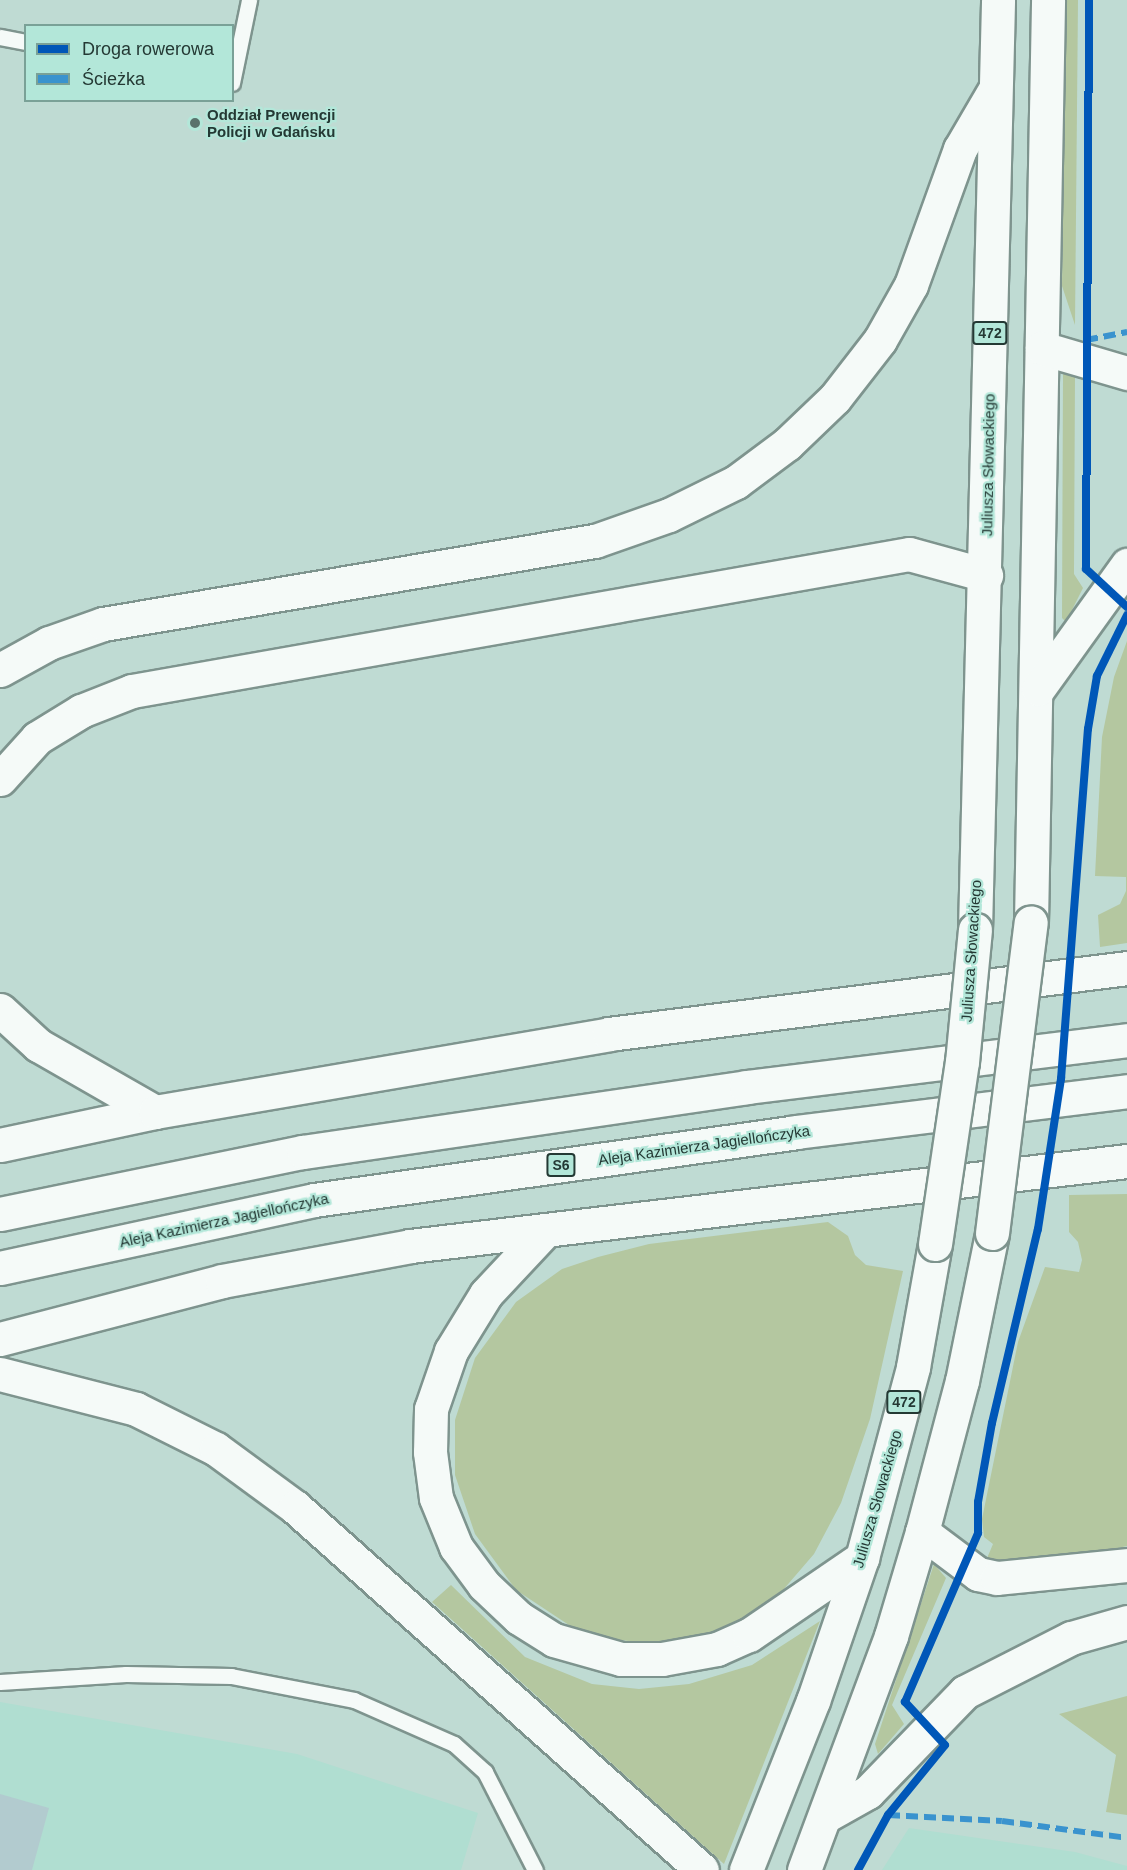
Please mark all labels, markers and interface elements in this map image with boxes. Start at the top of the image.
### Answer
legend [24,24,234,102]
text: Droga rowerowa [82,39,214,59]
text: Ścieżka [82,69,145,89]
place label: Oddział Prewencji Policji w Gdańsku [207,105,335,140]
marker: Oddział Prewencji Policji w Gdańsku [188,116,202,130]
road number: 472 [972,322,1008,344]
street label: Juliusza Słowackiego [978,394,998,536]
street label: Juliusza Słowackiego [957,879,985,1023]
street label: Aleja Kazimierza Jagiellończyka [597,1121,811,1169]
road number: S6 [546,1154,576,1176]
street label: Aleja Kazimierza Jagiellończyka [118,1189,330,1251]
road number: 472 [886,1391,922,1413]
street label: Juliusza Słowackiego [849,1428,905,1570]

